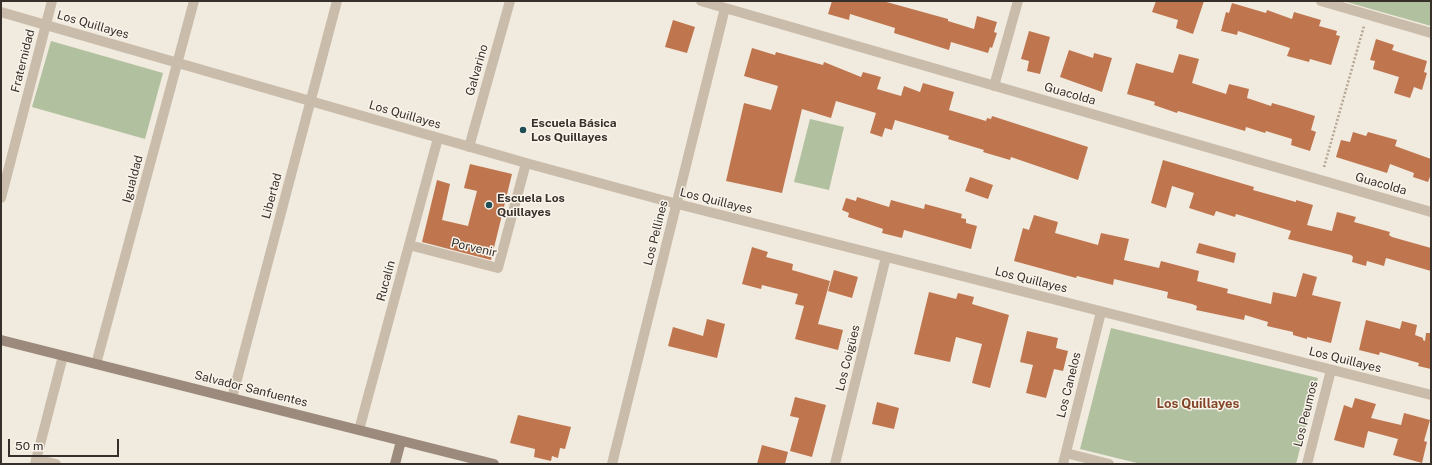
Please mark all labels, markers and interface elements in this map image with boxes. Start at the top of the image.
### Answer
street label: Los Quillayes [55,8,131,42]
street label: Fraternidad [8,28,38,94]
street label: Galvarino [463,43,491,97]
street label: Guacolda [1043,80,1097,108]
street label: Los Quillayes [367,98,443,132]
place label: Escuela Básica Los Quillayes [531,116,617,144]
marker: Escuela Básica Los Quillayes [518,125,528,135]
street label: Igualdad [120,154,146,204]
street label: Guacolda [1354,170,1408,198]
street label: Libertad [259,171,285,221]
street label: Los Quillayes [678,185,754,217]
place label: Escuela Los Quillayes [497,191,565,219]
street label: Los Pellines [641,199,671,267]
marker: Escuela Los Quillayes [484,200,494,210]
street label: Porvenir [450,236,498,260]
street label: Rucalín [374,259,398,303]
street label: Los Quillayes [993,264,1069,296]
street label: Los Coigües [833,324,863,392]
street label: Los Quillayes [1307,344,1383,376]
street label: Los Canelos [1054,351,1084,419]
street label: Salvador Sanfuentes [193,368,309,410]
street label: Los Peumos [1291,380,1321,448]
district label: Los Quillayes [1157,396,1239,412]
scale bar [10,431,121,457]
text: 50 m [15,439,43,453]

